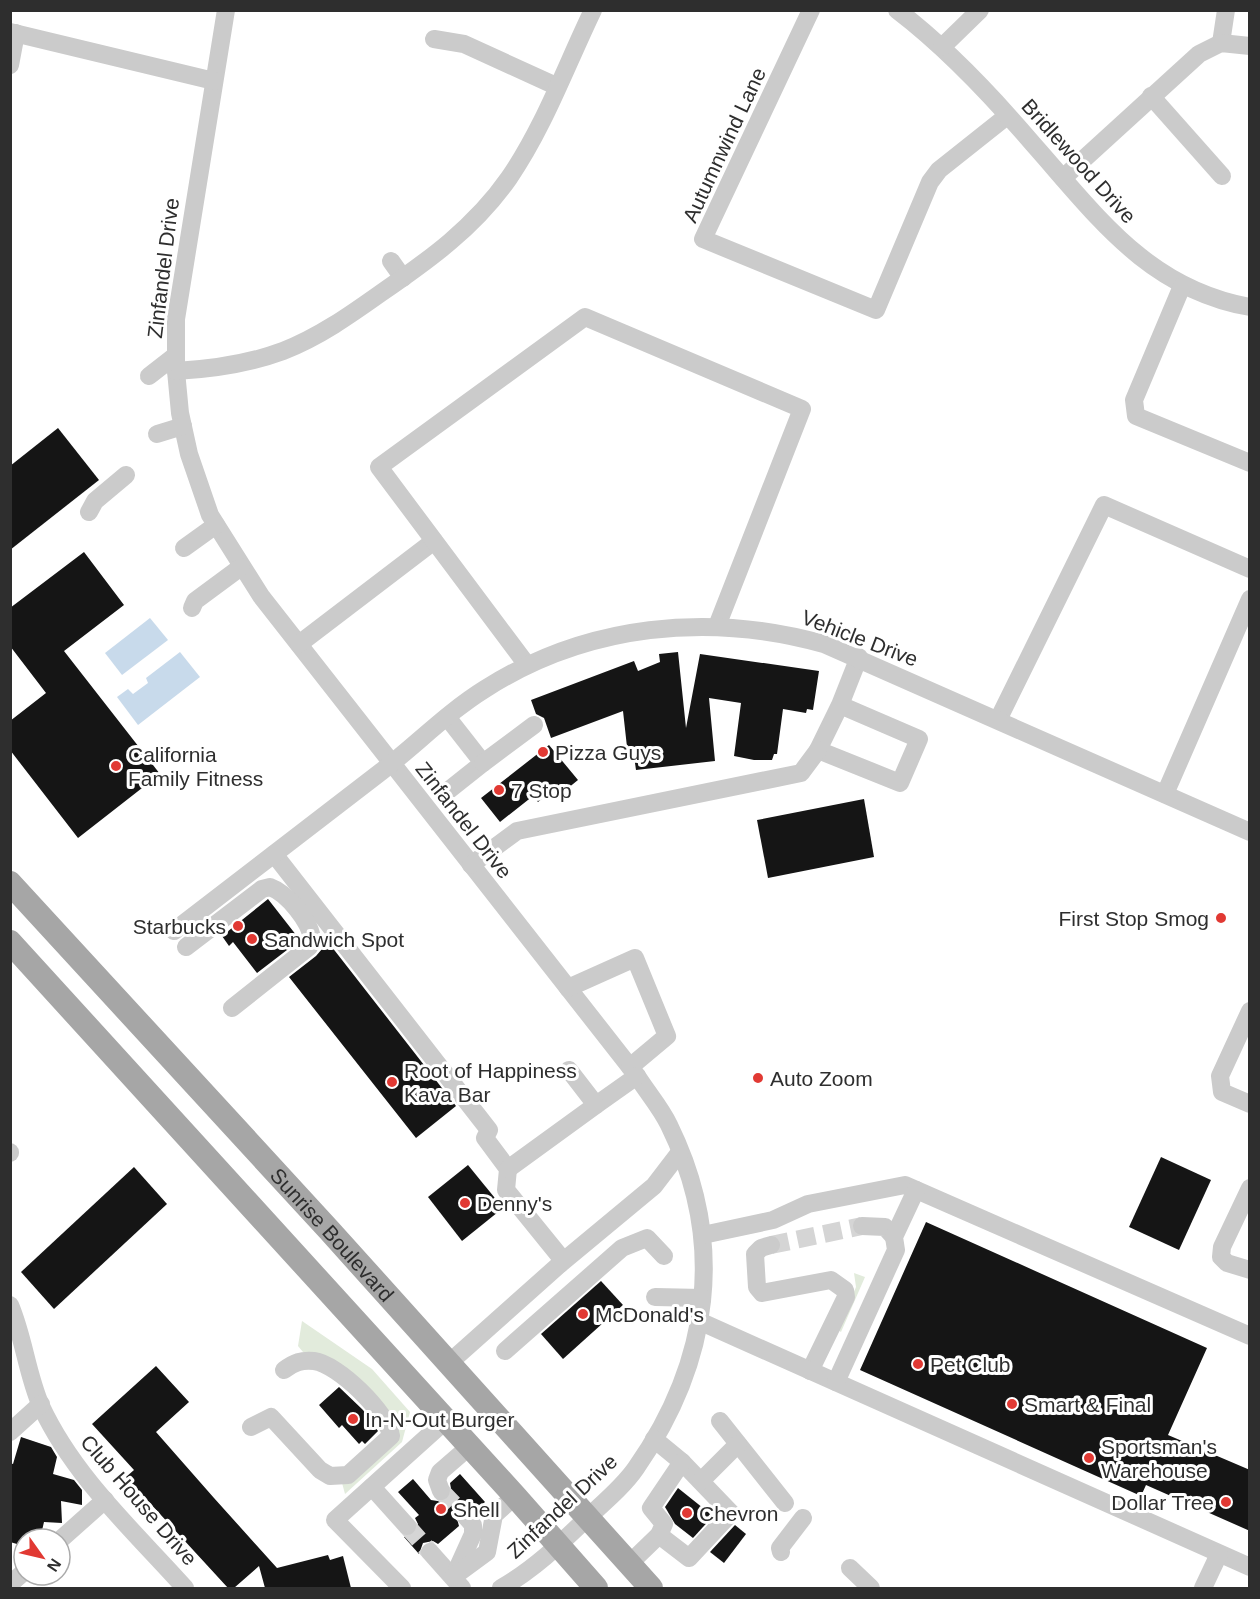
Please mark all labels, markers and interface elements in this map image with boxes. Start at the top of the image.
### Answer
street label: Autumnwind Lane [678,64,770,226]
street label: Bridlewood Drive [1017,94,1141,228]
street label: Zinfandel Drive [143,197,183,339]
street label: Vehicle Drive [799,605,921,671]
place label: Pizza Guys [555,741,661,764]
place label: California Family Fitness [128,743,263,790]
marker: Pizza Guys [536,745,550,759]
street label: Zinfandel Drive [411,757,517,883]
marker: California Family Fitness [109,759,123,773]
place label: 7 Stop [511,779,572,802]
marker: 7 Stop [492,783,506,797]
place label: First Stop Smog [1058,907,1209,930]
marker: First Stop Smog [1214,911,1228,925]
place label: Starbucks [133,915,226,938]
marker: Starbucks [231,919,245,933]
place label: Sandwich Spot [264,928,404,951]
marker: Sandwich Spot [245,932,259,946]
place label: Root of Happiness Kava Bar [404,1059,577,1106]
place label: Auto Zoom [770,1067,873,1090]
marker: Auto Zoom [751,1071,765,1085]
marker: Root of Happiness Kava Bar [385,1075,399,1089]
street label: Sunrise Boulevard [266,1163,399,1306]
place label: Denny's [477,1192,552,1215]
marker: Denny's [458,1196,472,1210]
place label: McDonald's [595,1303,704,1326]
marker: McDonald's [576,1307,590,1321]
place label: Pet Club [930,1353,1011,1376]
marker: Pet Club [911,1357,925,1371]
place label: Smart & Final [1024,1393,1151,1416]
marker: Smart & Final [1005,1397,1019,1411]
place label: In-N-Out Burger [365,1408,514,1431]
marker: In-N-Out Burger [346,1412,360,1426]
street label: Club House Drive [76,1430,202,1570]
place label: Sportsman's Warehouse [1101,1435,1217,1482]
street label: Zinfandel Drive [503,1449,621,1563]
marker: Sportsman's Warehouse [1082,1451,1096,1465]
place label: Dollar Tree [1111,1491,1214,1514]
marker: Dollar Tree [1219,1495,1233,1509]
place label: Shell [453,1498,500,1521]
marker: Shell [434,1502,448,1516]
place label: Chevron [699,1502,778,1525]
marker: Chevron [680,1506,694,1520]
north arrow [12,1527,72,1587]
text: N [44,1556,64,1575]

